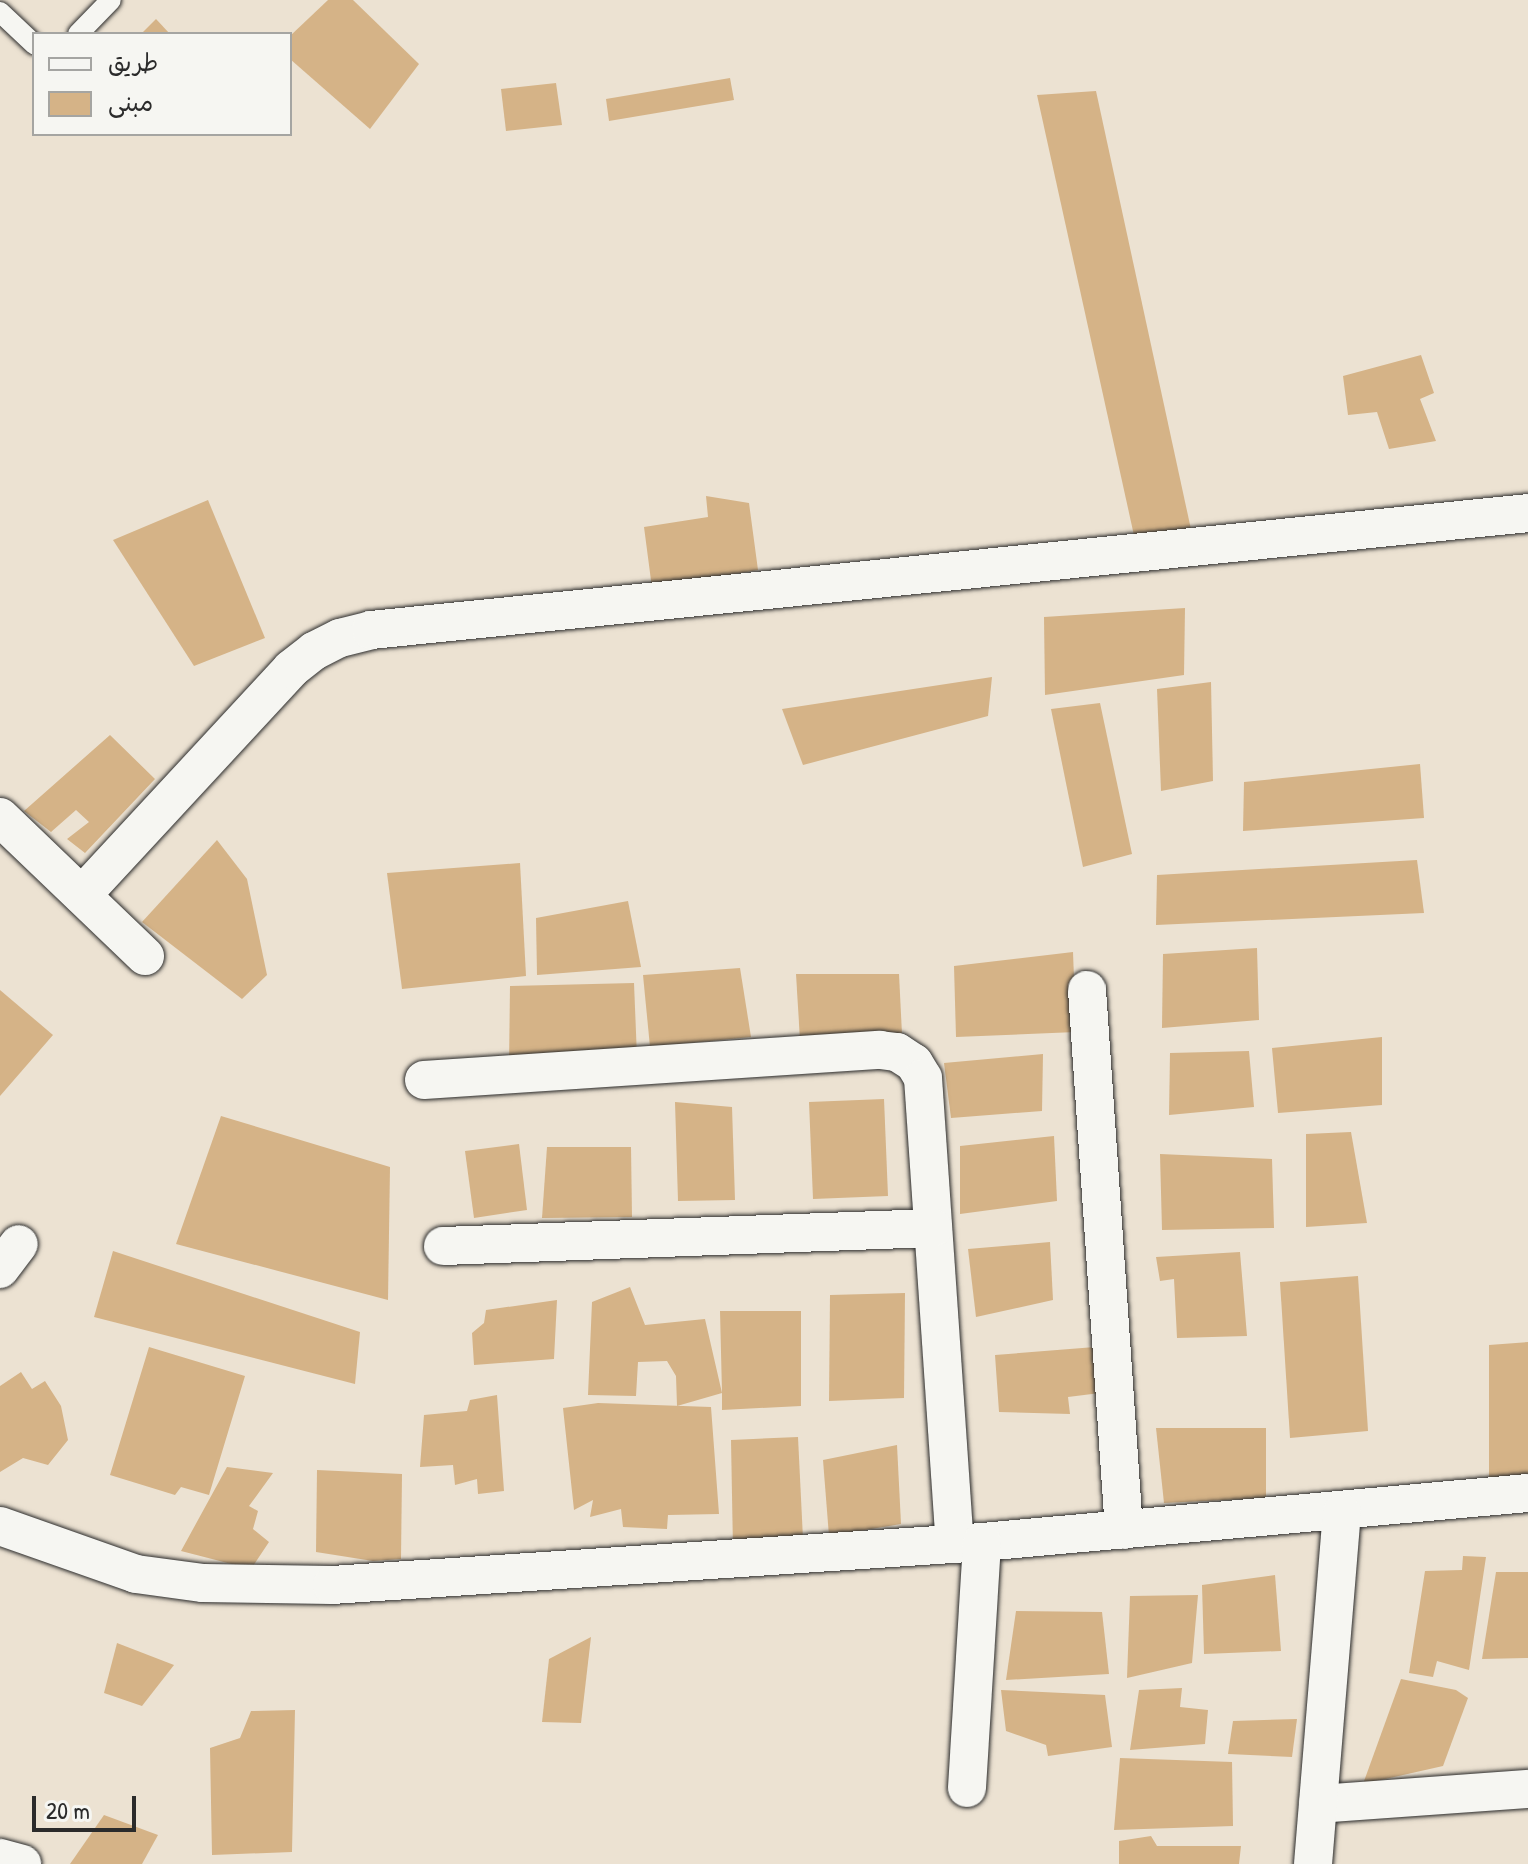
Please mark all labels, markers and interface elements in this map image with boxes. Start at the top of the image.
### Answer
legend [32,32,292,136]
text: طريق [108,46,158,78]
text: مبنى [108,86,153,118]
scale bar [36,1780,140,1830]
text: 20 m [46,1794,90,1826]

